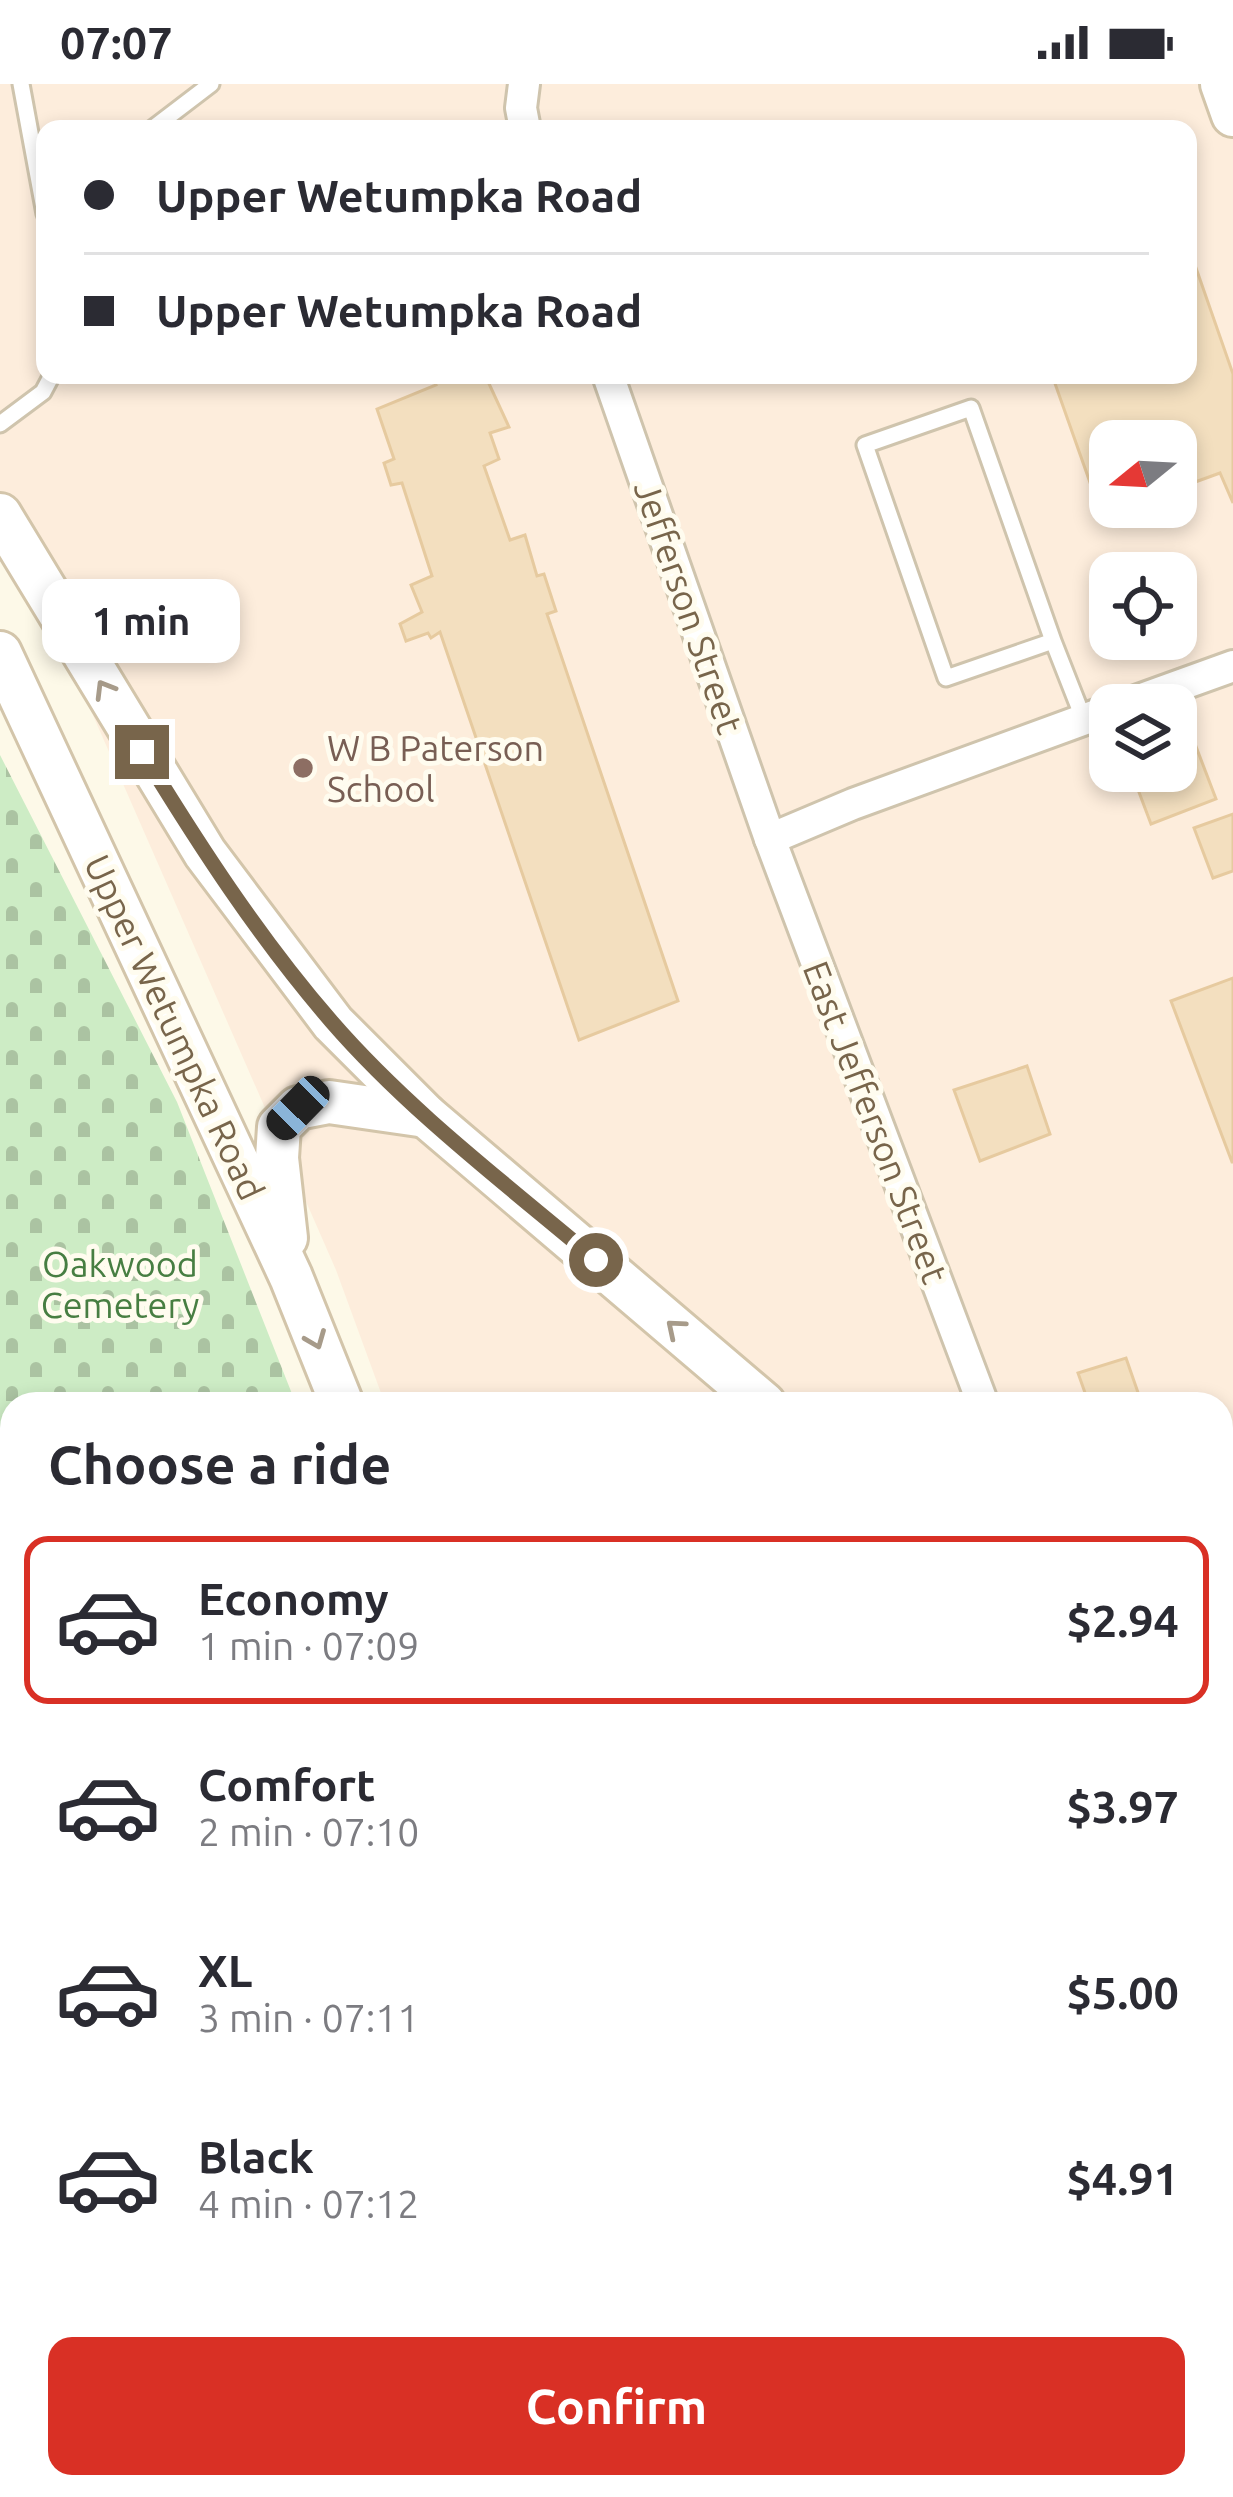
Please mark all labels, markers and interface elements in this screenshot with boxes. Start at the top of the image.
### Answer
text: 07:07 [60,17,173,68]
text: Upper Wetumpka Road [156,170,642,221]
text: Upper Wetumpka Road [156,285,642,336]
north arrow [1089,420,1197,528]
map controls [1089,420,1197,792]
street label: Jefferson Street [627,475,751,739]
button: locate [1089,552,1197,660]
callout: 1 min [43,578,241,662]
text: 1 min [92,599,190,642]
one-way arrow [96,680,118,702]
button: layers [1089,684,1197,792]
route end [115,725,169,779]
place label: W B Paterson School [327,727,544,809]
marker: W B Paterson School [290,755,316,781]
street label: Upper Wetumpka Road [77,848,273,1206]
street label: East Jefferson Street [796,955,956,1289]
car [260,1070,336,1146]
route start [569,1233,623,1287]
park label: Oakwood Cemetery [41,1243,199,1325]
one-way arrow [667,1321,689,1342]
one-way arrow [302,1329,327,1350]
text: Choose a ride [48,1434,391,1494]
icon: car [54,1566,162,1674]
text: Economy [198,1573,389,1624]
text: $2.94 [1066,1595,1179,1646]
text: 1 min · 07:09 [198,1624,419,1667]
icon: car [54,1752,162,1860]
text: Comfort [198,1759,375,1810]
text: $3.97 [1066,1781,1179,1832]
text: 2 min · 07:10 [198,1810,419,1853]
icon: car [54,1938,162,2046]
text: XL [198,1945,252,1996]
text: $5.00 [1066,1967,1179,2018]
text: 3 min · 07:11 [198,1996,419,2039]
icon: car [54,2124,162,2232]
text: Black [198,2131,314,2182]
text: $4.91 [1066,2153,1179,2204]
text: 4 min · 07:12 [198,2182,419,2225]
button: Confirm [48,2337,1185,2475]

